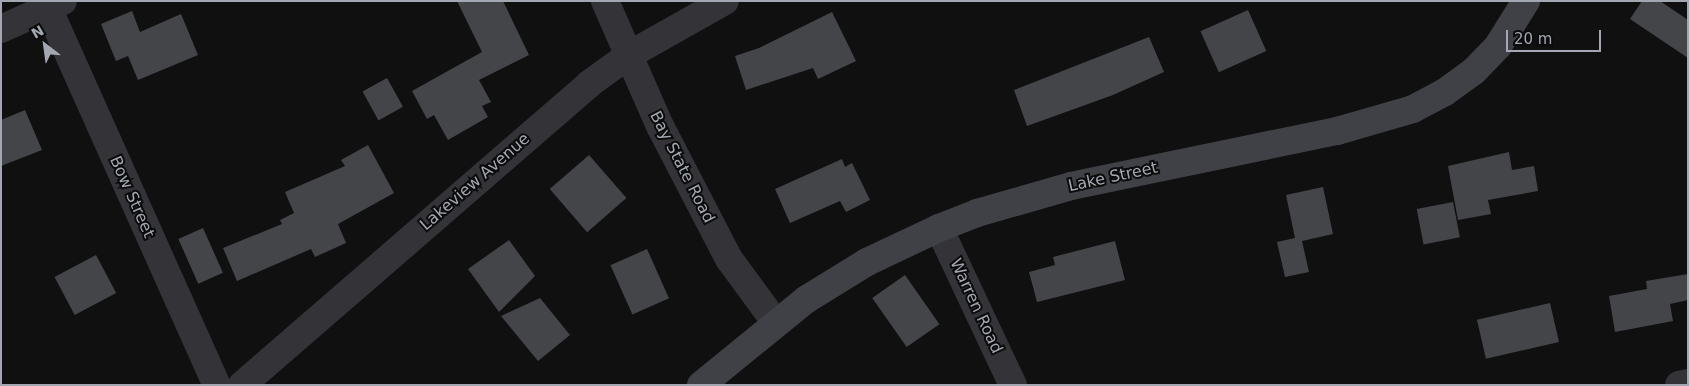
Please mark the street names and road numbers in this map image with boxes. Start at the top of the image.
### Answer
street label: Bay State Road [646,108,718,226]
street label: Lakeview Avenue [416,129,534,235]
street label: Bow Street [105,153,159,241]
street label: Lake Street [1067,158,1159,196]
street label: Warren Road [946,256,1006,356]

